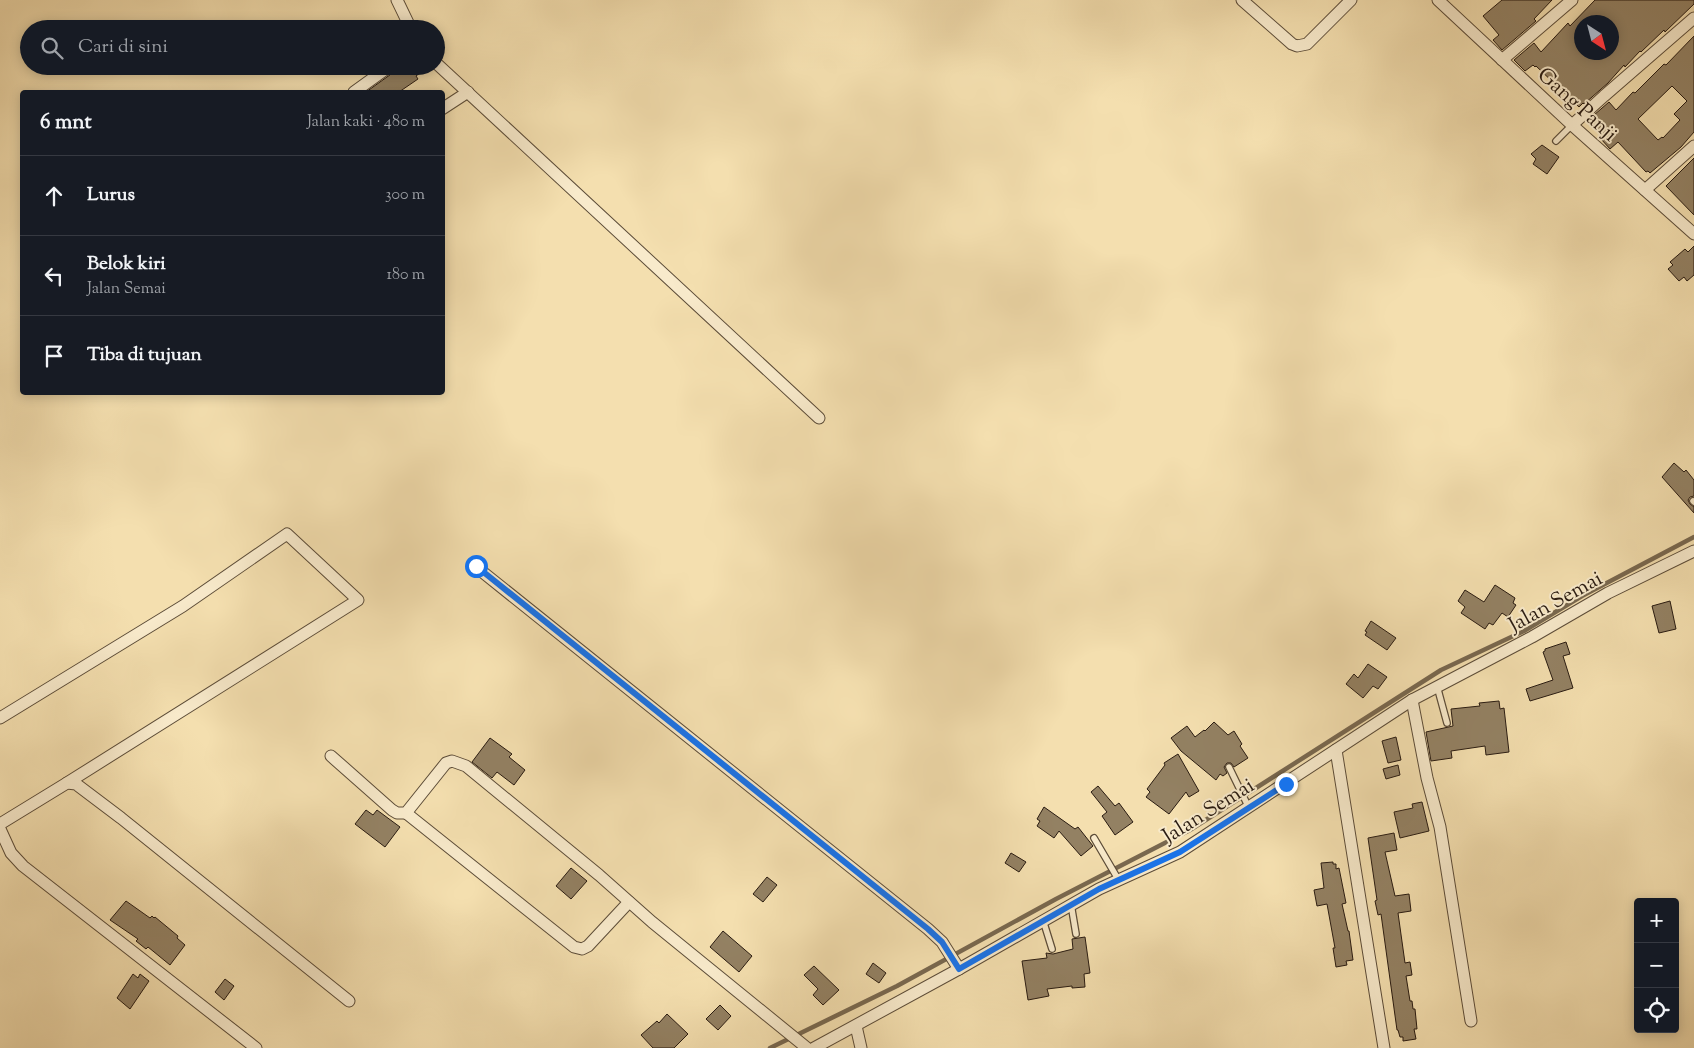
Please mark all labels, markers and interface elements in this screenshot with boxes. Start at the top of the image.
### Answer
north arrow [1574,15,1619,60]
search box [20,20,445,75]
icon: search [38,34,66,62]
text: Cari di sini [78,34,168,61]
street label: Gang Panji [1530,61,1623,150]
text: 6 mnt [40,108,92,138]
text: Jalan kaki · 480 m [307,111,425,134]
icon: ahead [40,182,68,210]
text: Lurus [87,182,135,209]
text: 300 m [385,184,425,207]
text: Belok kiri [87,251,166,278]
icon: left [40,262,68,290]
text: 180 m [386,264,425,287]
text: Jalan Semai [87,278,166,301]
icon: arrive [40,342,68,370]
text: Tiba di tujuan [87,342,202,369]
route start [465,555,488,578]
street label: Jalan Semai [1503,565,1609,641]
street label: Jalan Semai [1156,772,1261,852]
route end [1275,773,1298,796]
map controls [1634,898,1679,1033]
button: + [1634,898,1679,943]
button: − [1634,943,1679,988]
button: locate [1634,988,1679,1033]

